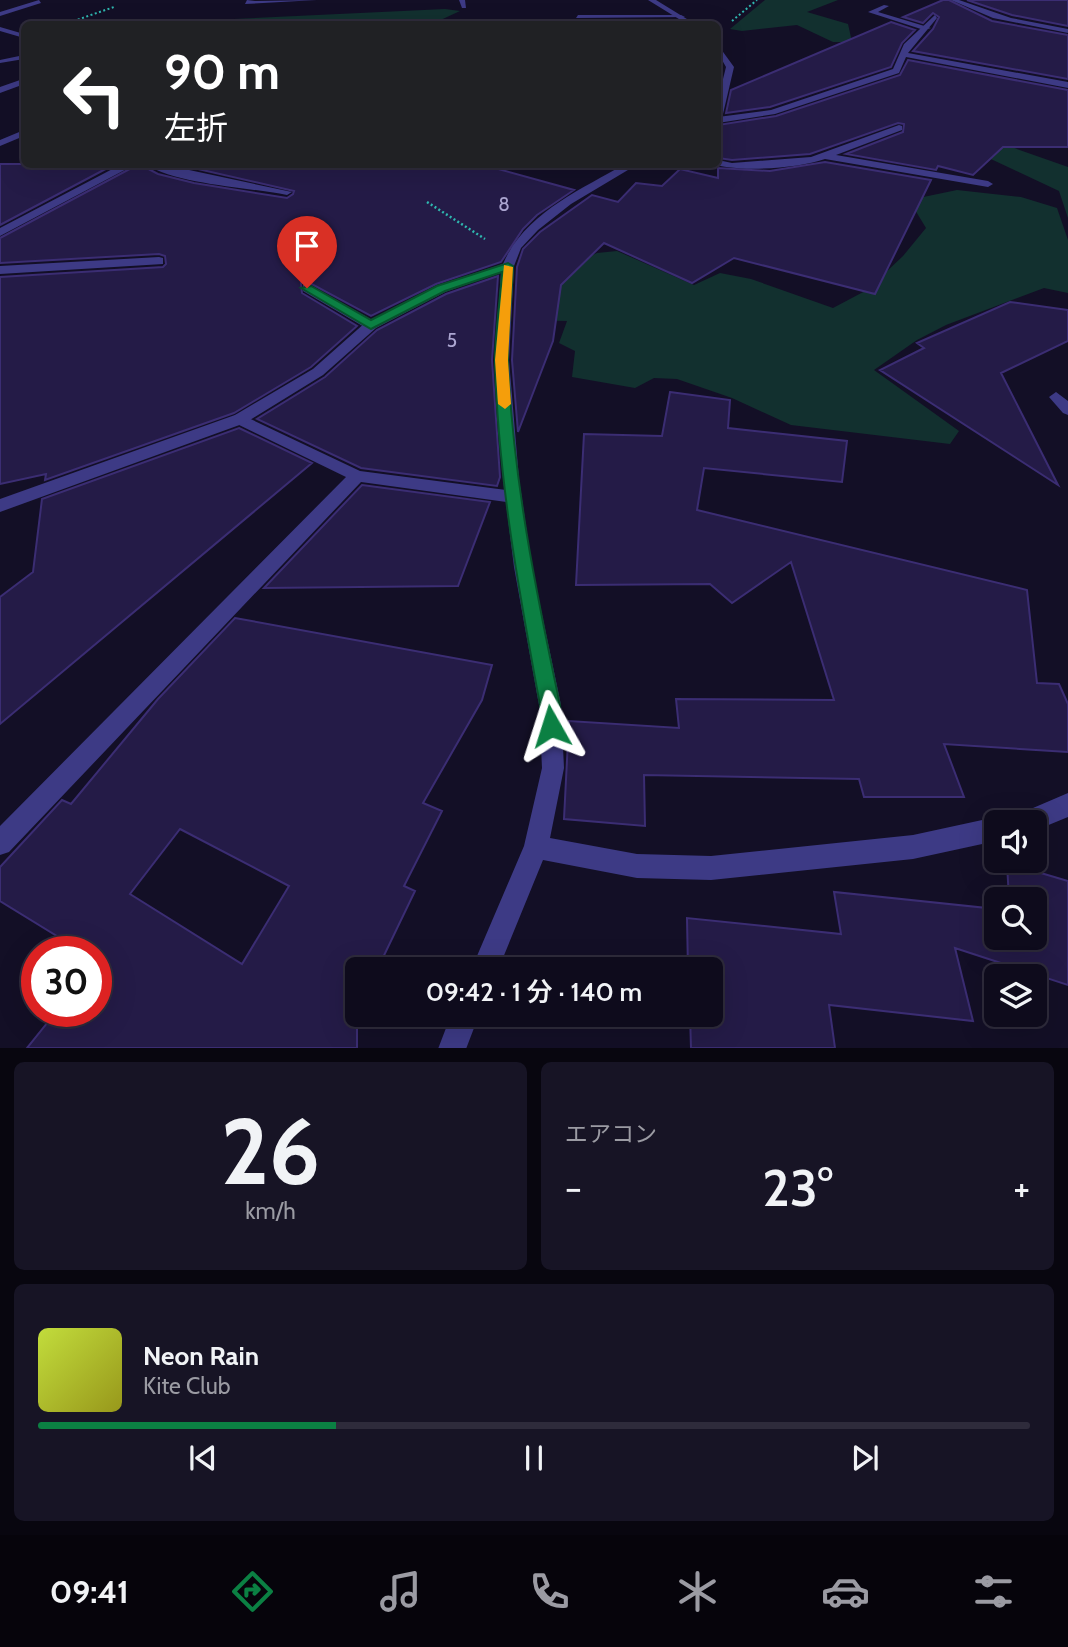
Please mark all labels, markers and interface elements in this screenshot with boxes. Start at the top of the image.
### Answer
text: 90 m [164,42,280,101]
icon: left [49,49,140,140]
text: 左折 [164,108,228,147]
house number: 8 [498,193,510,216]
pin [277,216,337,288]
icon: arrive [288,227,326,265]
house number: 5 [447,329,457,352]
position arrow [514,689,588,763]
map controls [984,810,1047,1027]
button: sound [984,810,1047,873]
button: search [984,887,1047,950]
speed limit sign: 30 [21,936,112,1027]
button: layers [984,964,1047,1027]
text: 09:42 · 1 分 · 140 m [426,976,642,1008]
text: 26 [221,1096,320,1207]
text: エアコン [565,1120,657,1148]
text: 23° [762,1156,833,1219]
text: − [565,1164,582,1211]
text: + [1013,1164,1030,1211]
text: km/h [245,1197,296,1225]
text: Neon Rain [143,1340,259,1372]
text: Kite Club [143,1372,230,1400]
icon: previous [184,1439,222,1477]
icon: pause [515,1439,553,1477]
icon: next [846,1439,884,1477]
icon: directions [228,1567,277,1616]
icon: music [376,1567,425,1616]
icon: phone [525,1567,574,1616]
icon: climate [673,1567,722,1616]
icon: car [821,1567,870,1616]
icon: filters [969,1567,1018,1616]
text: 09:41 [50,1572,129,1611]

